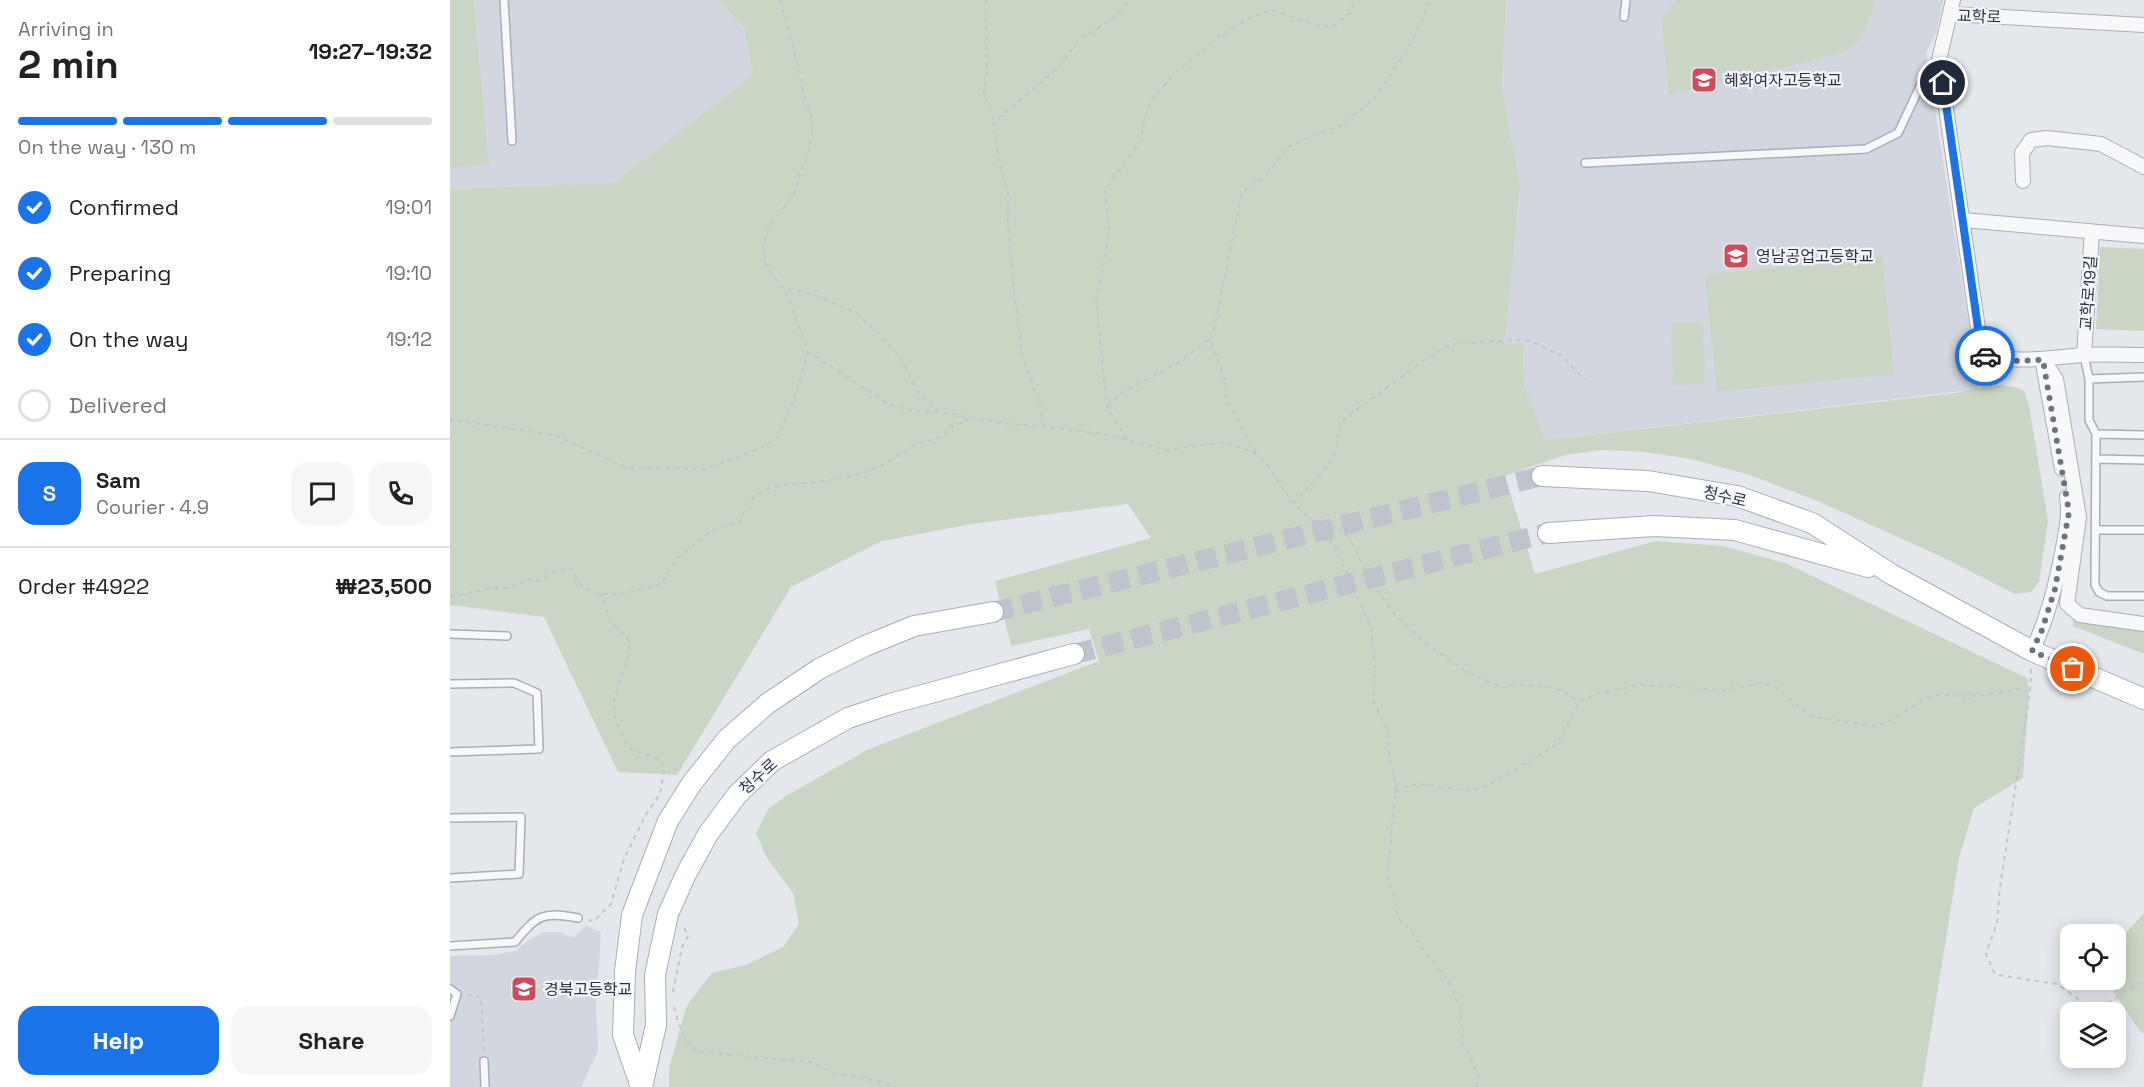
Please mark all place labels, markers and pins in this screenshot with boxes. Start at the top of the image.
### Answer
pin [1917,57,1968,108]
school or university icon: 혜화여자고등학교 [1689,65,1719,95]
place label: 혜화여자고등학교 [1724,70,1842,91]
school or university icon: 영남공업고등학교 [1721,241,1751,271]
place label: 영남공업고등학교 [1756,246,1874,267]
pin [2047,643,2098,694]
school or university icon: 경북고등학교 [509,974,539,1004]
place label: 경북고등학교 [544,979,632,1000]

